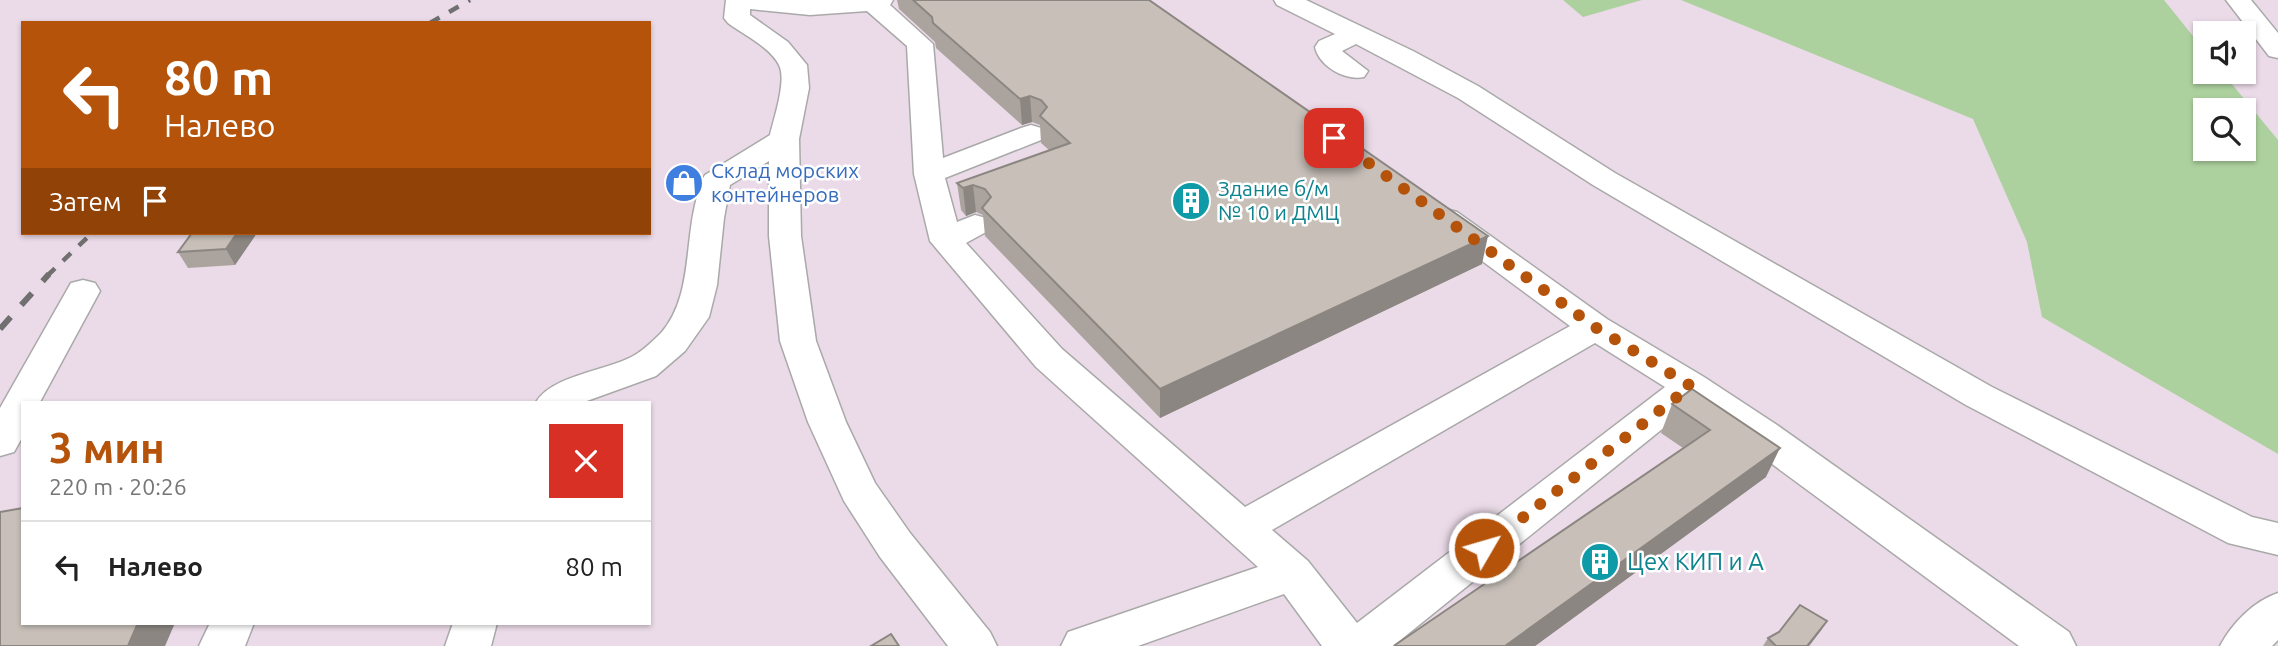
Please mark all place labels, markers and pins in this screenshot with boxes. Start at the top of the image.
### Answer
pin [1304,108,1364,168]
place label: Склад морских контейнеров [711,158,859,206]
shop icon: Склад морских контейнеров [663,162,705,204]
place label: Здание б/м № 10 и ДМЦ [1218,176,1340,224]
building icon: Здание б/м № 10 и ДМЦ [1170,180,1212,222]
building icon: Цех КИП и А [1579,541,1621,583]
place label: Цех КИП и А [1627,548,1764,575]

